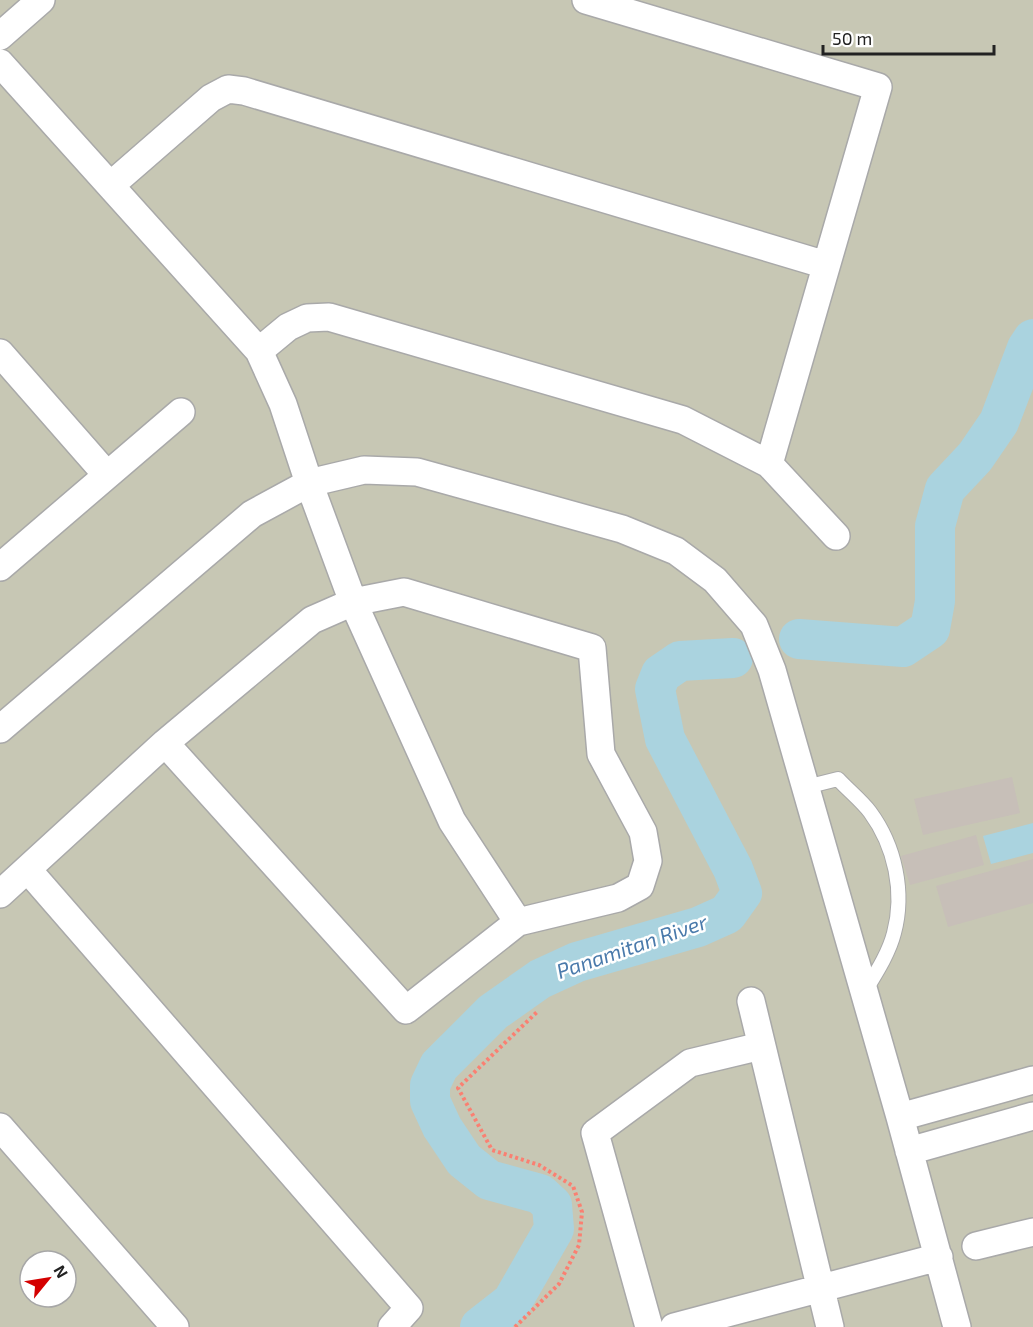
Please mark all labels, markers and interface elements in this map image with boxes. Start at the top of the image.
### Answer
scale bar [823,18,994,56]
text: 50 m [832,27,872,49]
water label: Panamitan River [553,908,711,983]
north arrow [18,1249,78,1309]
text: N [50,1261,73,1281]

